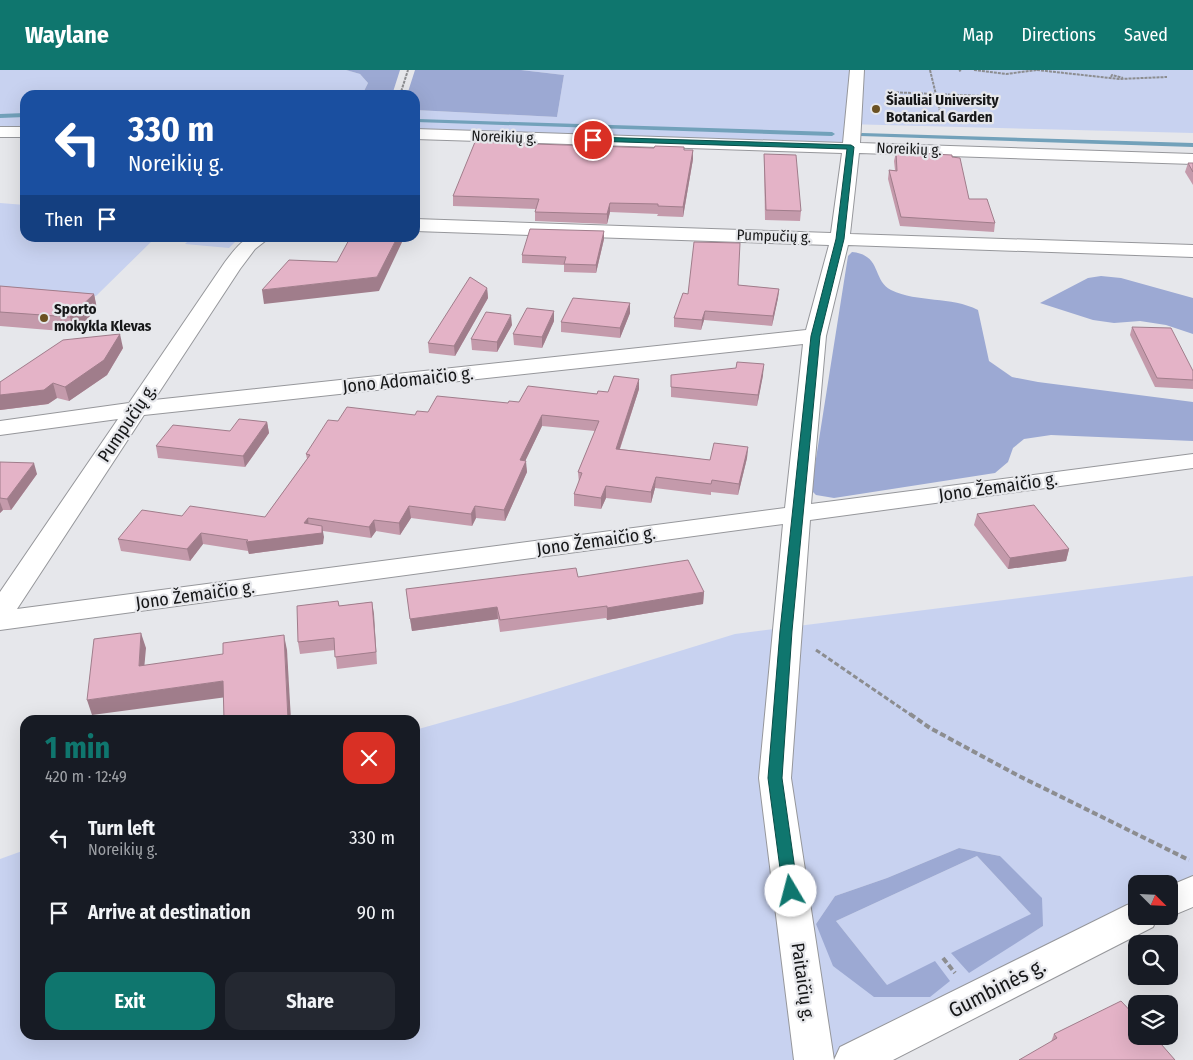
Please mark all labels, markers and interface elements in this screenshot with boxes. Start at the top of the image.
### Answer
text: Waylane [25,21,109,49]
text: Map [962,24,994,46]
text: Directions [1022,24,1096,46]
text: Saved [1124,24,1168,46]
place label: Šiauliai University Botanical Garden [886,91,999,126]
marker: Šiauliai University Botanical Garden [870,103,882,115]
text: 330 m [128,108,214,150]
icon: left [45,110,110,175]
pin [572,119,614,161]
icon: arrive [579,126,607,154]
street label: Noreikių g. [471,127,537,147]
street label: Noreikių g. [876,139,942,159]
text: Noreikių g. [128,150,224,177]
icon: arrive [93,205,121,233]
text: Then [45,208,83,231]
street label: Pumpučių g. [736,226,812,246]
place label: Sporto mokykla Klevas [54,300,152,335]
marker: Sporto mokykla Klevas [38,312,50,324]
street label: Jono Adomaičio g. [341,362,475,398]
street label: Pumpučių g. [93,380,161,466]
street label: Jono Žemaičio g. [937,468,1059,506]
street label: Jono Žemaičio g. [535,522,657,560]
street label: Jono Žemaičio g. [134,576,256,614]
text: 1 min [45,730,110,766]
button: close [343,732,395,784]
text: 420 m · 12:49 [45,767,127,786]
text: Turn left [88,817,155,840]
icon: left [45,824,73,852]
text: 330 m [349,826,395,849]
text: Noreikių g. [88,840,158,859]
position arrow [764,864,816,916]
north arrow [1128,875,1178,925]
map controls [1128,875,1178,1045]
icon: arrive [45,899,73,927]
text: Arrive at destination [88,901,251,924]
text: 90 m [357,901,395,924]
button: search [1128,935,1178,985]
street label: Paitaičių g. [787,941,819,1023]
street label: Gumbinės g. [944,953,1050,1023]
button: Exit [45,972,215,1030]
button: Share [225,972,395,1030]
button: layers [1128,995,1178,1045]

